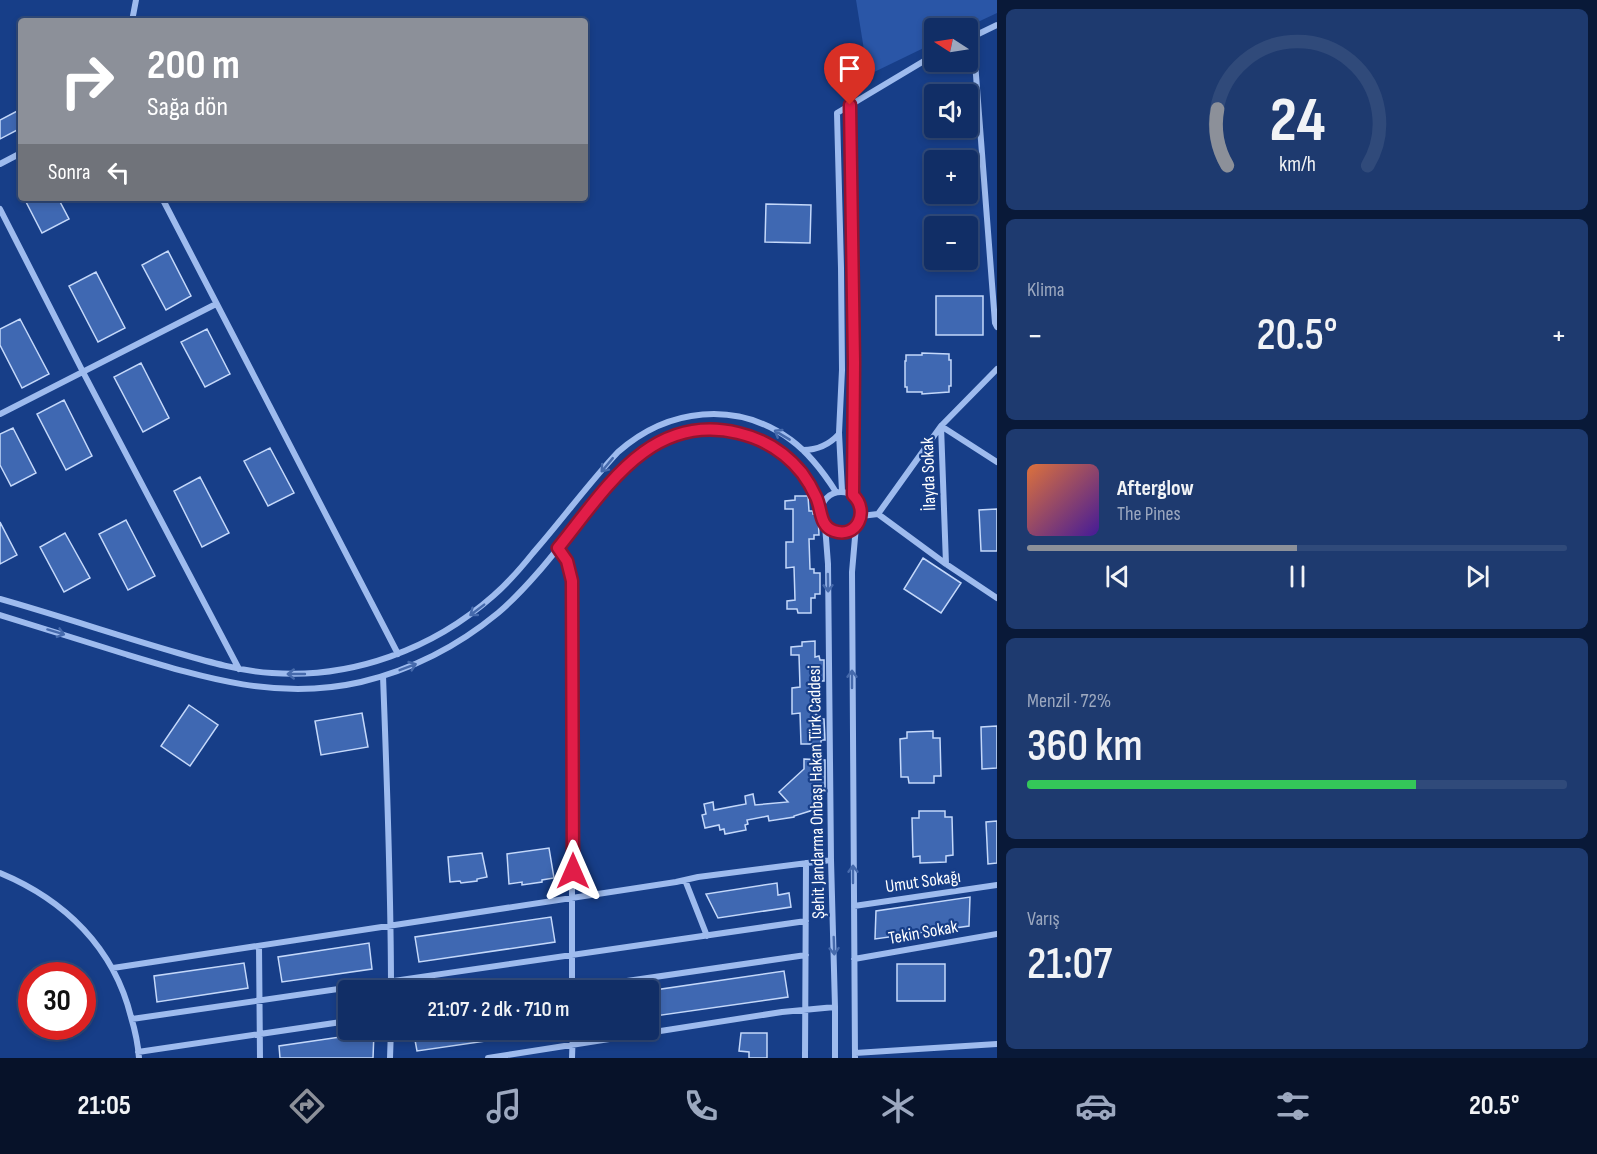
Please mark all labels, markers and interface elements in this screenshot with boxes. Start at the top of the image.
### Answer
north arrow [924,18,978,72]
map controls [924,18,978,270]
text: 200 m [147,40,240,91]
icon: right [48,42,126,120]
pin [824,43,875,105]
icon: arrive [833,52,866,85]
button: sound [924,84,978,138]
text: 24 [1269,85,1325,160]
text: Sağa dön [147,91,228,123]
button: + [924,150,978,204]
text: km/h [1278,153,1316,178]
icon: left [102,156,135,189]
text: Sonra [48,159,90,186]
button: − [924,216,978,270]
text: Klima [1027,278,1065,302]
text: 20.5° [1256,308,1338,363]
text: − [1027,316,1043,356]
text: + [1551,316,1567,356]
one-way arrow [774,428,791,440]
street label: İlayda Sokak [917,437,940,511]
one-way arrow [600,457,613,473]
text: Afterglow [1117,475,1194,502]
text: The Pines [1117,502,1181,526]
icon: previous [1101,560,1134,593]
icon: pause [1281,560,1314,593]
icon: next [1461,560,1494,593]
one-way arrow [822,573,834,593]
one-way arrow [469,603,485,616]
one-way arrow [46,628,65,639]
one-way arrow [398,660,417,671]
street label: Şehit Jandarma Onbaşı Hakan Türk Caddesi [804,665,829,919]
one-way arrow [287,668,307,680]
one-way arrow [846,669,858,689]
text: Menzil · 72% [1027,689,1111,713]
text: 360 km [1027,719,1143,774]
position arrow [541,839,605,903]
one-way arrow [847,864,859,884]
street label: Umut Sokağı [884,866,962,897]
text: Varış [1027,907,1060,931]
street label: Tekin Sokak [887,916,959,949]
one-way arrow [828,936,839,956]
text: 21:07 [1027,937,1112,992]
speed limit sign: 30 [18,962,96,1040]
text: 21:07 · 2 dk · 710 m [427,996,570,1023]
icon: directions [286,1085,328,1127]
icon: music [483,1085,525,1127]
icon: phone [680,1085,722,1127]
icon: climate [877,1085,919,1127]
icon: car [1075,1085,1117,1127]
icon: filters [1272,1085,1314,1127]
text: 21:05 [78,1090,131,1122]
text: 20.5° [1469,1090,1519,1122]

